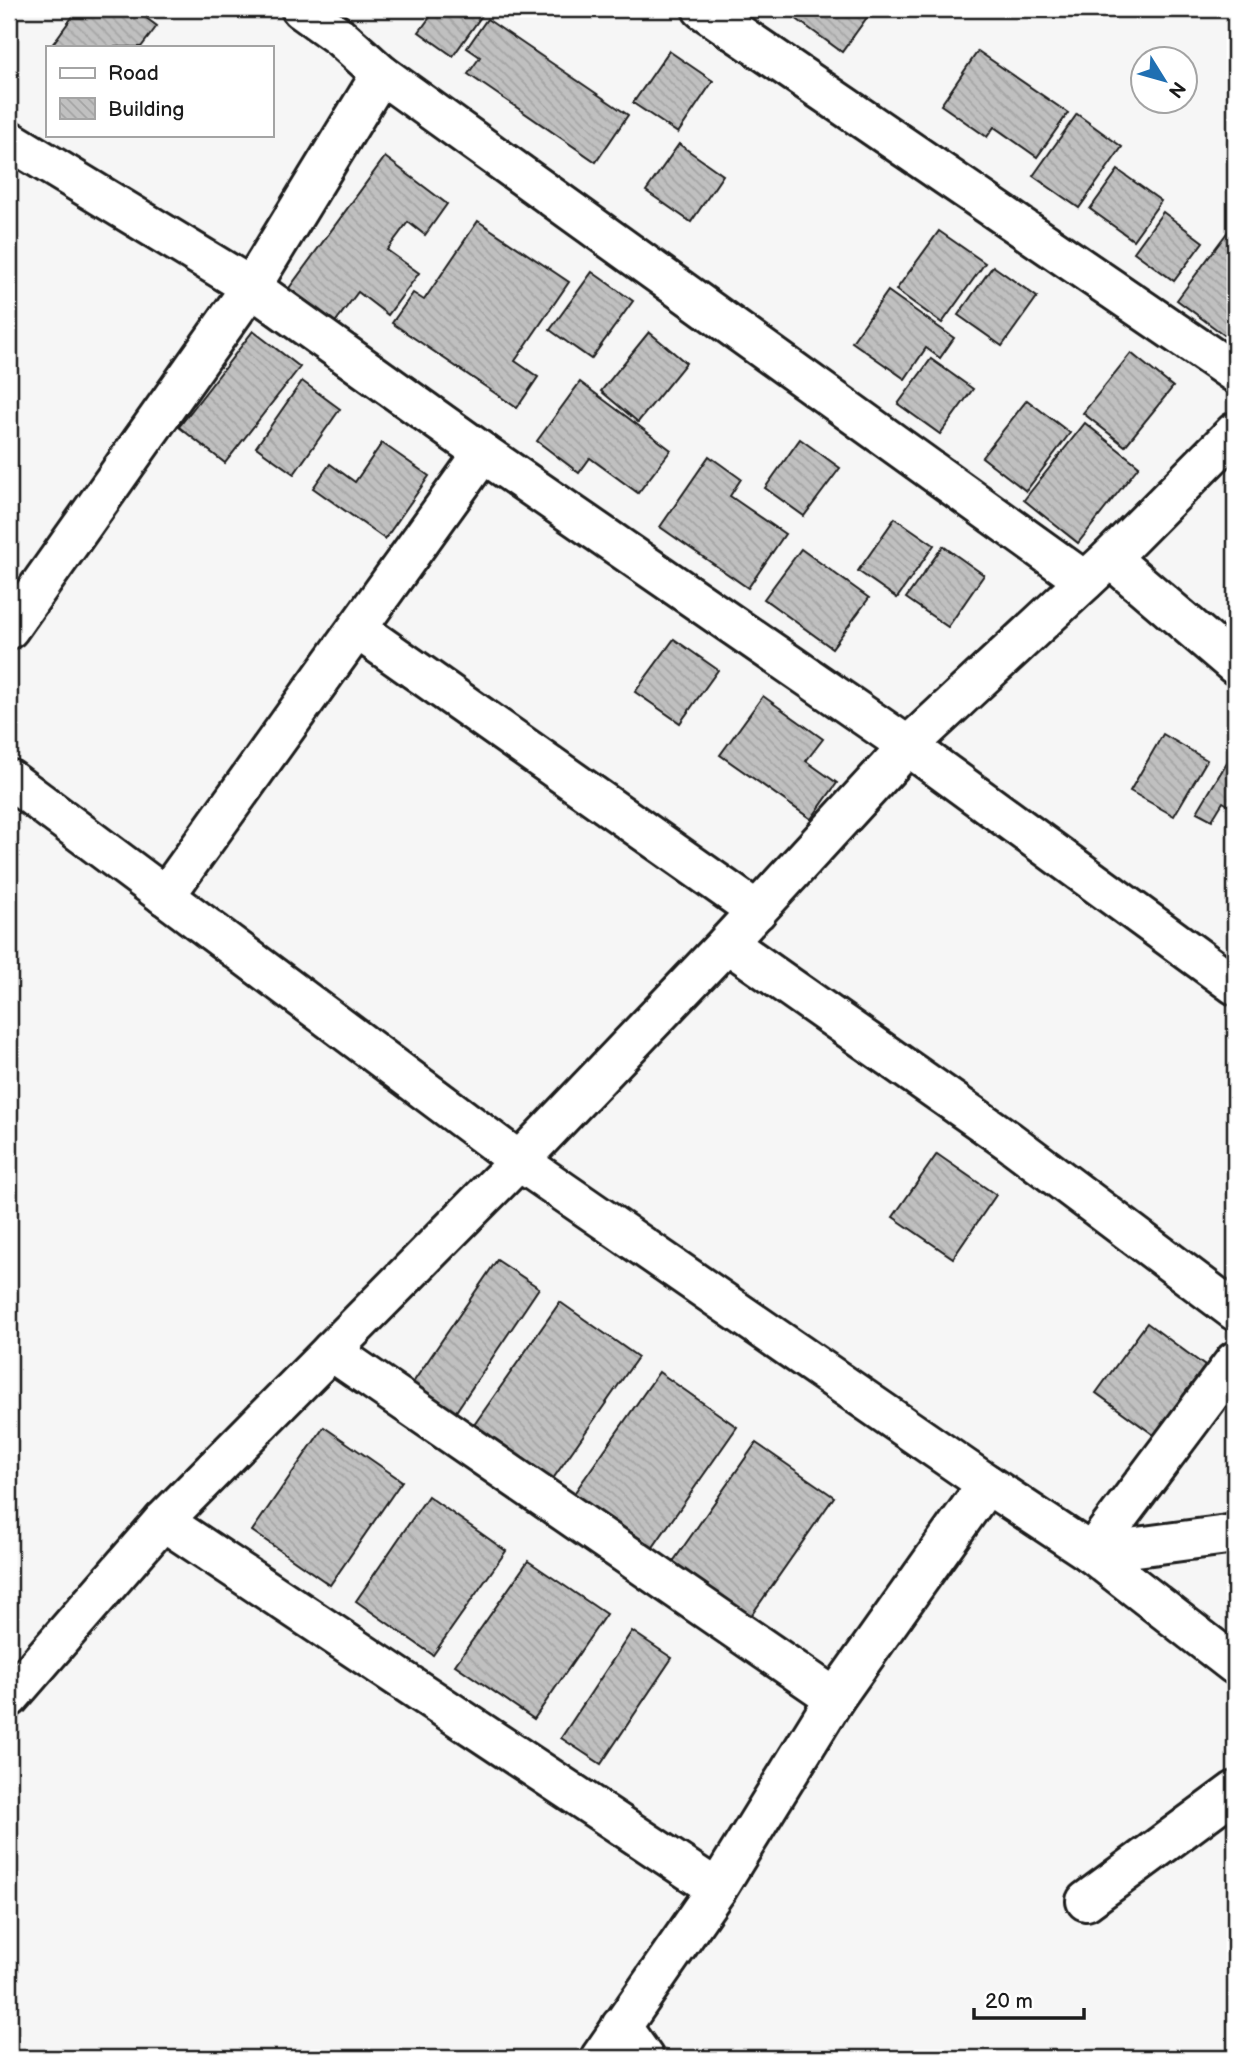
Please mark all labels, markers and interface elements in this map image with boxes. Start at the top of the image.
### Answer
legend [46,46,273,136]
north arrow [1128,46,1198,116]
text: Road [108,61,159,86]
text: N [1163,77,1190,102]
text: Building [108,97,184,122]
scale bar [974,1976,1085,2020]
text: 20 m [985,1989,1033,2014]

